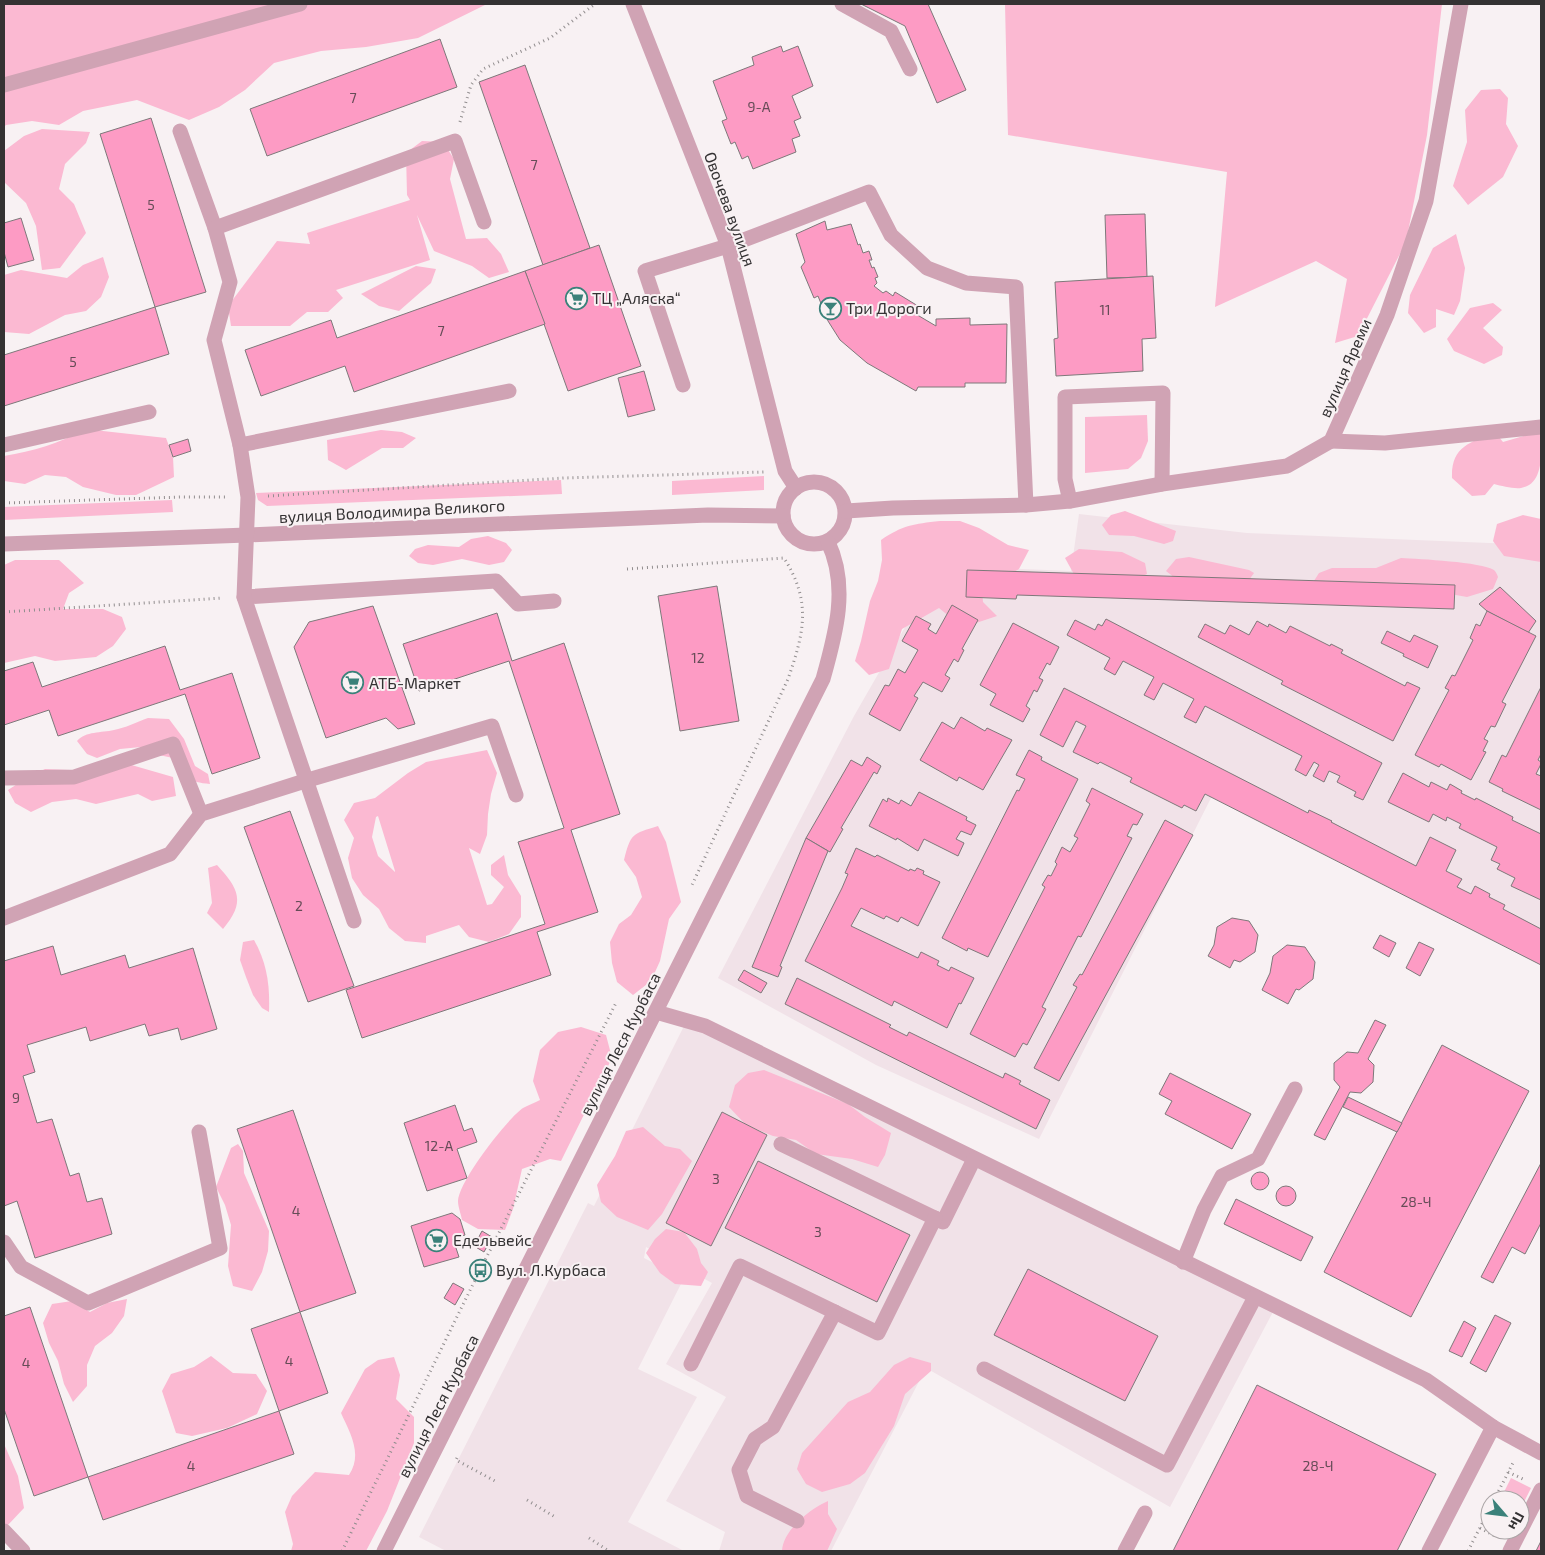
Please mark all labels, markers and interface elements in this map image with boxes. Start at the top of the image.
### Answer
house number: 7 [349,89,357,106]
house number: 9-А [747,98,771,115]
street label: Овочева вулиця [700,149,760,269]
house number: 7 [530,156,538,173]
house number: 5 [147,196,155,213]
supermarket icon: ТЦ „Аляска“ [564,286,588,310]
place label: ТЦ „Аляска“ [592,288,681,307]
bar icon: Три Дороги [818,296,842,320]
place label: Три Дороги [846,298,932,317]
house number: 11 [1099,301,1111,318]
street label: вулиця Яреми [1314,316,1376,420]
house number: 7 [437,322,445,339]
house number: 5 [69,353,77,370]
street label: вулиця Володимира Великого [278,495,506,527]
house number: 12 [691,649,705,666]
supermarket icon: АТБ-Маркет [341,671,365,695]
place label: АТБ-Маркет [369,673,461,692]
house number: 2 [295,897,303,914]
street label: вулиця Леся Курбаса [575,969,665,1119]
house number: 9 [12,1089,20,1106]
house number: 12-А [425,1137,454,1154]
house number: 3 [712,1170,720,1187]
house number: 28-Ч [1400,1193,1432,1210]
house number: 4 [292,1202,300,1219]
house number: 3 [814,1223,822,1240]
supermarket icon: Едельвейс [425,1228,449,1252]
place label: Едельвейс [453,1230,532,1249]
bus stop icon: Вул. Л.Курбаса [468,1258,492,1282]
place label: Вул. Л.Курбаса [496,1260,606,1280]
street label: вулиця Леся Курбаса [393,1331,483,1481]
house number: 4 [285,1352,293,1369]
house number: 4 [22,1354,30,1371]
house number: 4 [187,1457,195,1474]
house number: 28-Ч [1302,1457,1334,1474]
north arrow [1480,1490,1530,1540]
text: Пн [1505,1509,1529,1533]

